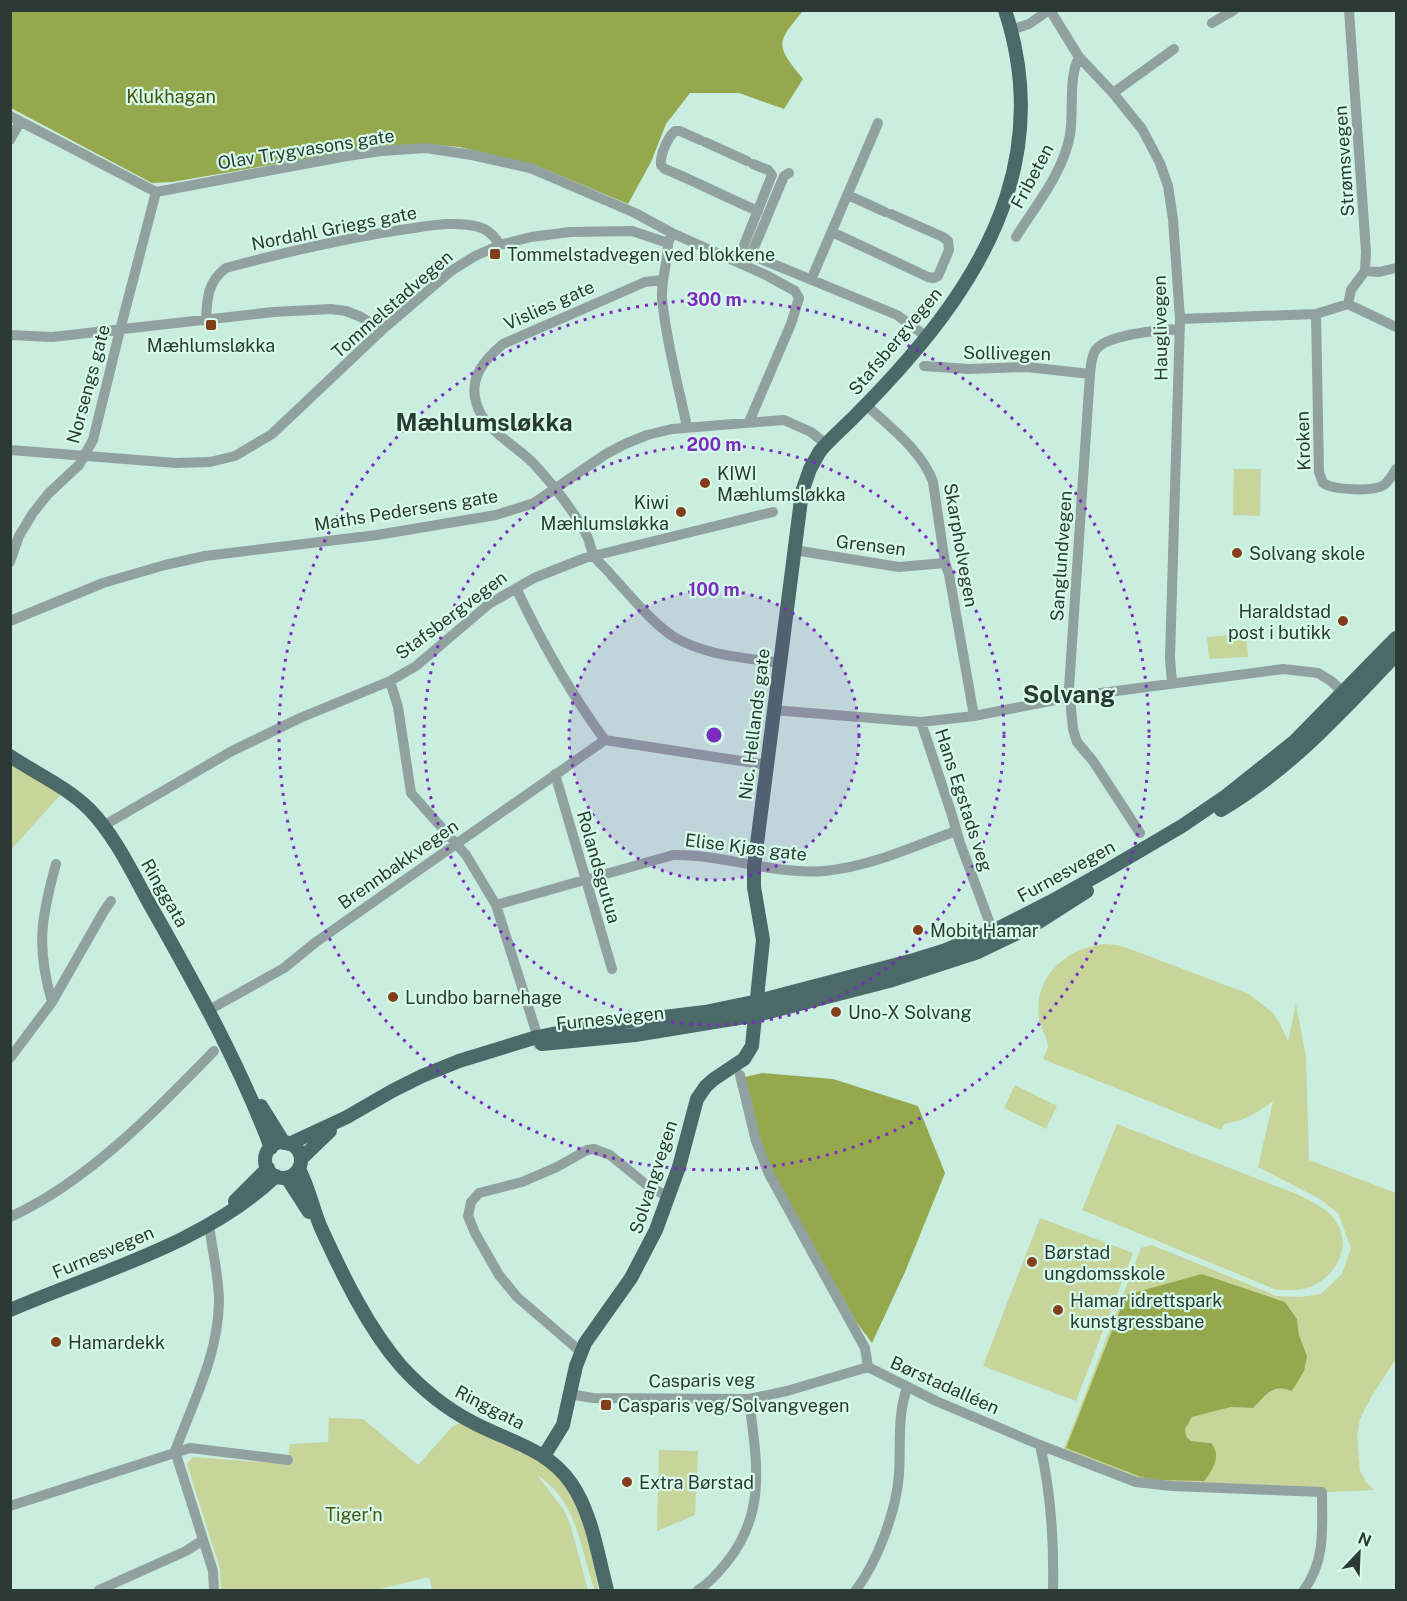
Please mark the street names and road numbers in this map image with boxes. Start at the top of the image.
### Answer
street label: Strømsvegen [1330,105,1358,217]
street label: Olav Trygvasons gate [216,125,396,173]
street label: Fribeten [1006,140,1058,212]
street label: Nordahl Griegs gate [250,202,418,254]
street label: Tommelstadvegen [327,246,457,362]
street label: Hauglivegen [1149,275,1171,381]
street label: Vislies gate [501,276,597,334]
street label: Stafsbergvegen [844,283,946,399]
street label: Norsengs gate [62,322,114,446]
street label: Sollivegen [963,342,1051,364]
street label: Kroken [1291,411,1315,471]
street label: Skarpholvegen [940,481,982,609]
street label: Maths Pedersens gate [312,485,500,535]
street label: Sanglundvegen [1046,490,1076,622]
street label: Grensen [835,530,907,560]
street label: Stafsbergvegen [391,566,511,664]
street label: Nic. Hellands gate [734,647,774,801]
street label: Hans Egstads veg [931,726,997,874]
street label: Rolandsgutua [573,808,625,926]
street label: Brennbakkvegen [334,815,462,913]
street label: Elise Kjøs gate [684,829,808,865]
street label: Furnesvegen [1014,836,1118,906]
street label: Ringgata [137,855,193,931]
street label: Furnesvegen [555,1002,665,1034]
street label: Solvangvegen [625,1118,681,1236]
street label: Furnesvegen [49,1221,157,1283]
street label: Børstadalléen [887,1352,1003,1418]
street label: Casparis veg [648,1369,756,1391]
street label: Ringgata [452,1381,528,1433]

